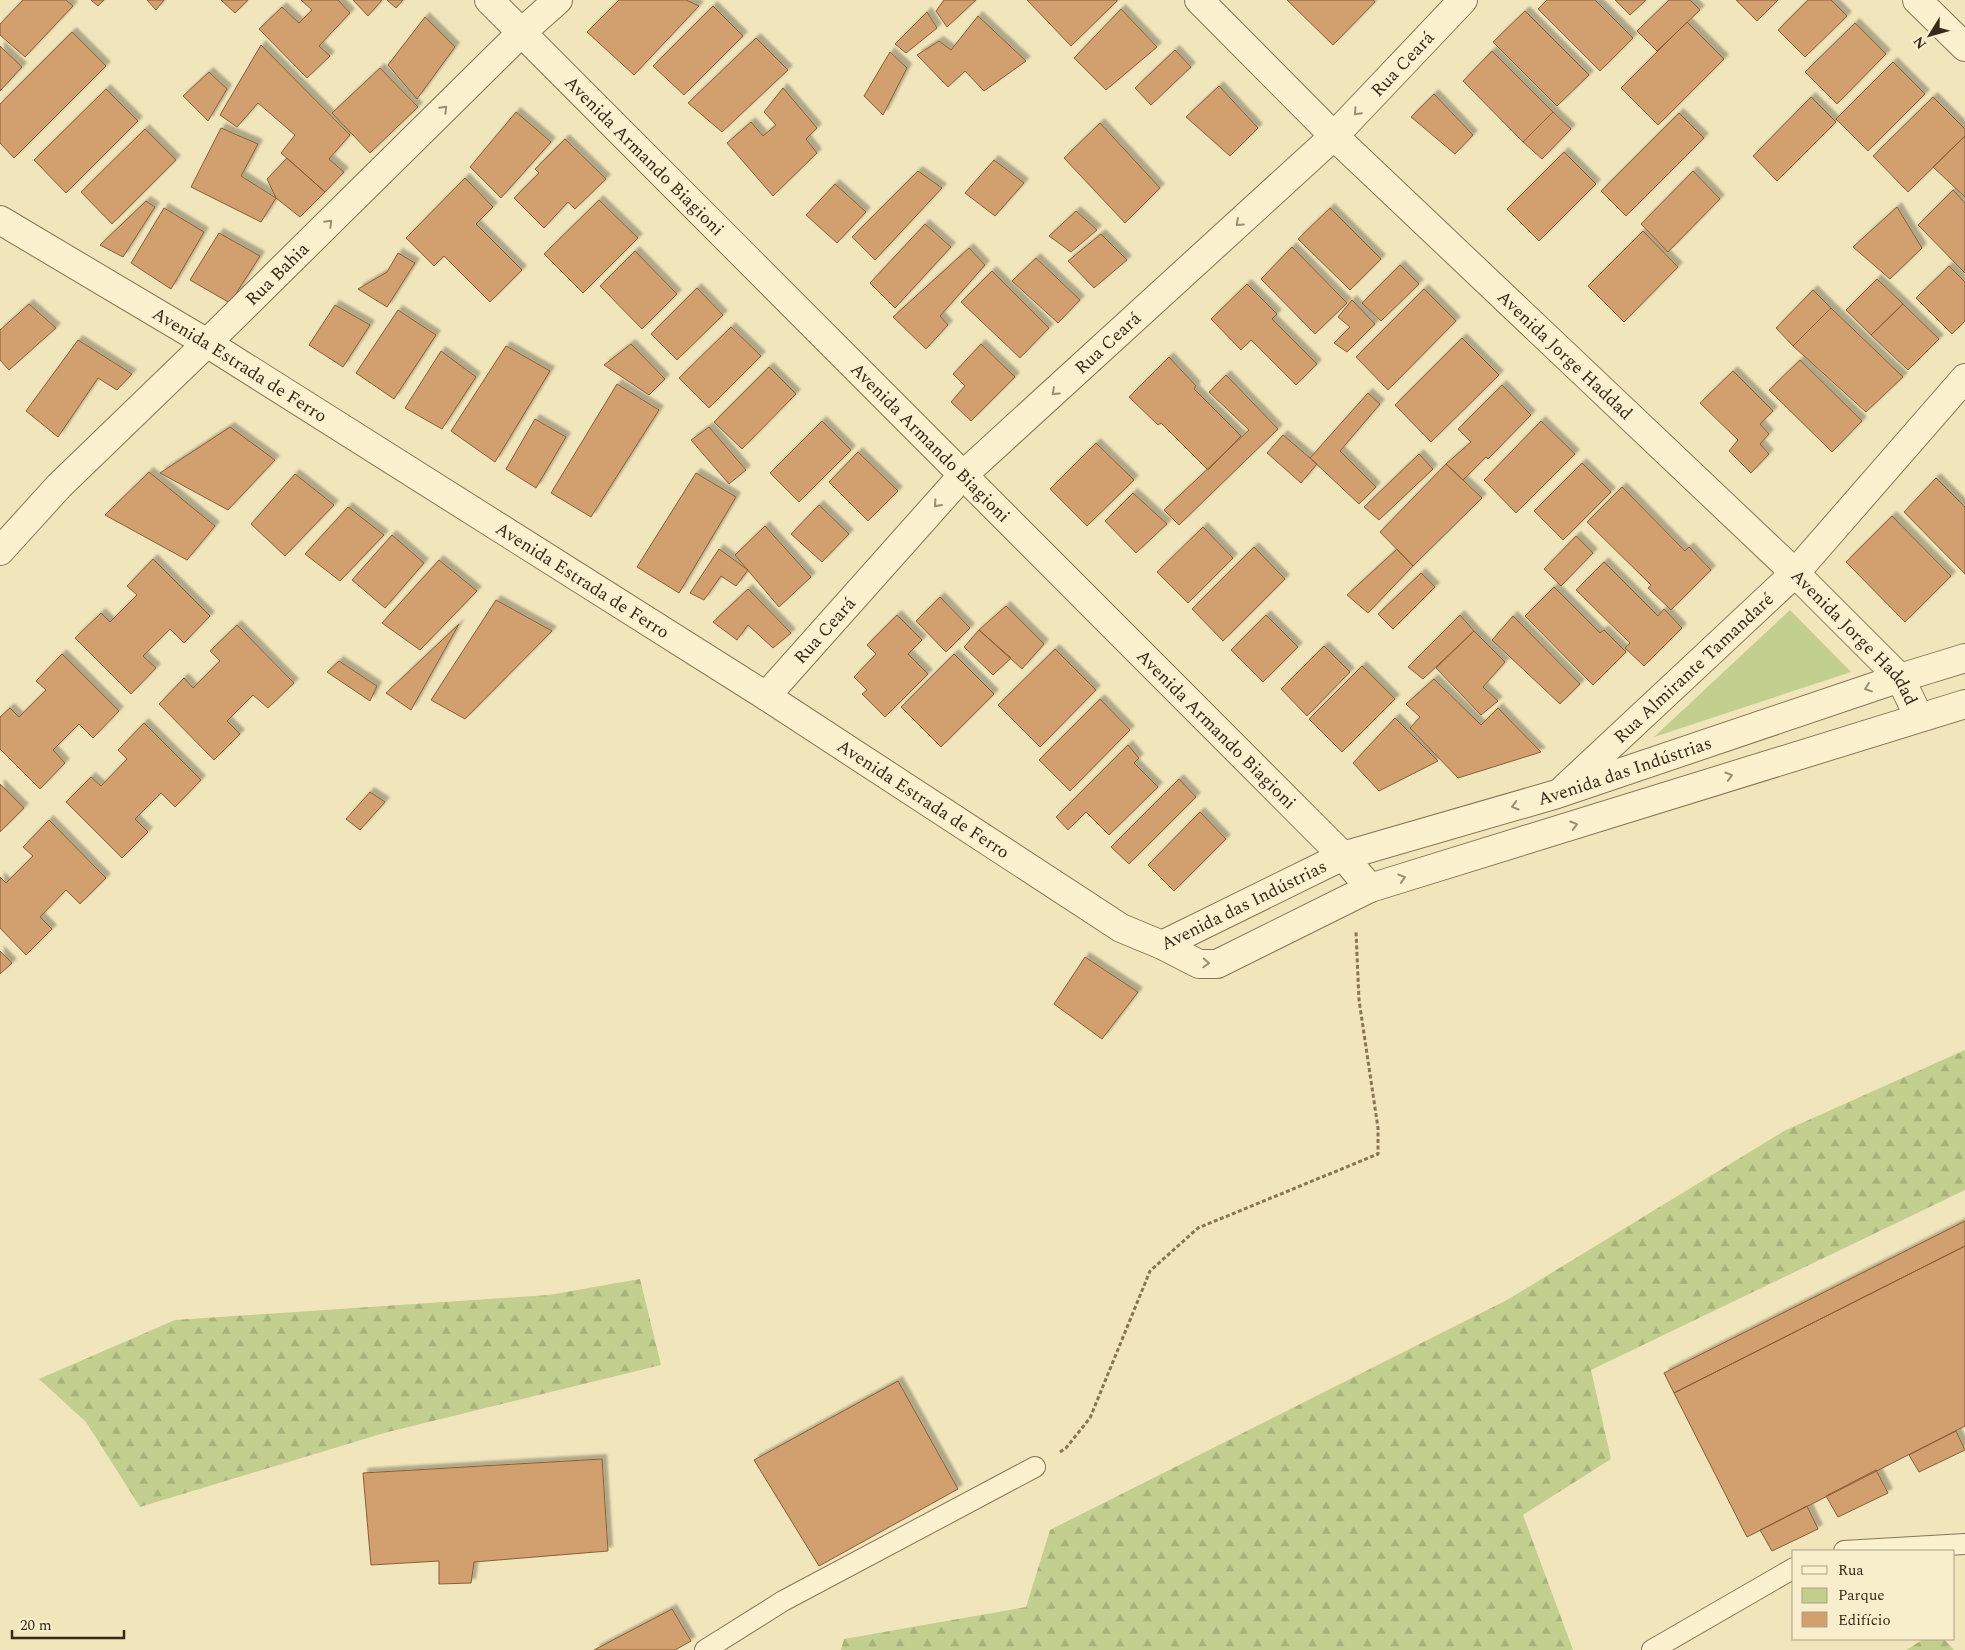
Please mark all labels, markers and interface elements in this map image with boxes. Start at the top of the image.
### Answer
north arrow [1905,10,1955,60]
street label: Rua Ceará [1364,25,1441,103]
text: N [1908,32,1932,53]
street label: Avenida Armando Biagioni [558,70,730,242]
one-way arrow [439,106,448,115]
one-way arrow [1354,106,1363,115]
one-way arrow [1236,217,1245,226]
one-way arrow [323,220,332,229]
street label: Rua Bahia [239,236,315,312]
street label: Avenida Jorge Haddad [1491,284,1639,426]
street label: Avenida Estrada de Ferro [147,300,333,429]
street label: Rua Ceará [1068,305,1147,381]
street label: Avenida Armando Biagioni [844,356,1016,529]
one-way arrow [1051,386,1060,395]
one-way arrow [934,499,943,508]
street label: Avenida Estrada de Ferro [490,515,675,645]
street label: Avenida Jorge Haddad [1785,563,1925,710]
street label: Rua Almirante Tamandaré [1607,586,1780,750]
street label: Rua Ceará [787,590,862,670]
street label: Avenida Armando Biagioni [1130,643,1303,815]
one-way arrow [1865,683,1873,693]
street label: Avenida das Indústrias [1535,729,1715,812]
street label: Avenida Estrada de Ferro [832,732,1015,865]
one-way arrow [1724,772,1733,782]
one-way arrow [1512,801,1520,811]
one-way arrow [1569,820,1578,830]
street label: Avenida das Indústrias [1156,853,1331,957]
one-way arrow [1397,874,1406,884]
one-way arrow [1203,958,1211,969]
legend [1792,1550,1955,1640]
text: Rua [1838,1559,1864,1582]
text: Parque [1838,1584,1885,1607]
scale bar [12,1608,125,1640]
text: Edifício [1838,1609,1891,1632]
text: 20 m [20,1614,52,1637]

